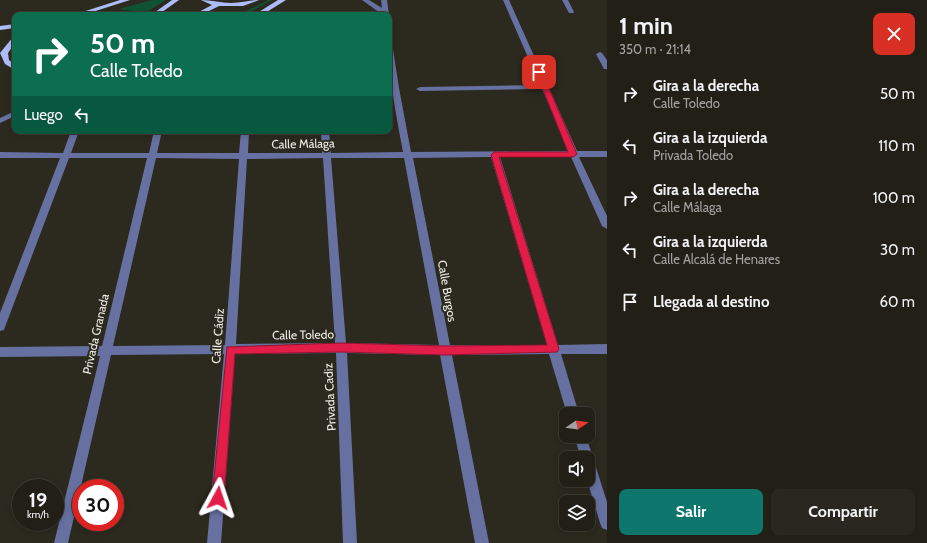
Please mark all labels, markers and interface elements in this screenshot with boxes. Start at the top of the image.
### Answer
text: 1 min [619,11,673,40]
button: close [873,13,915,55]
text: 50 m [90,26,155,60]
icon: right [24,28,76,80]
text: 350 m · 21:14 [619,41,691,57]
pin [522,55,556,89]
text: Calle Toledo [90,60,183,82]
icon: arrive [528,61,550,83]
text: Gira a la derecha [653,77,759,95]
icon: right [619,83,641,105]
text: 50 m [880,85,915,103]
text: Calle Toledo [653,95,720,111]
icon: left [71,104,93,126]
text: Luego [24,106,63,124]
text: Gira a la izquierda [653,129,767,147]
street label: Calle Málaga [271,135,335,152]
icon: left [619,135,641,157]
text: 110 m [878,137,915,155]
text: Privada Toledo [653,147,733,163]
text: Gira a la derecha [653,181,759,199]
icon: right [619,187,641,209]
text: 100 m [873,189,915,207]
text: Calle Málaga [653,199,722,215]
text: Gira a la izquierda [653,233,767,251]
icon: left [619,239,641,261]
text: 30 m [880,241,915,259]
text: Calle Alcalá de Henares [653,251,780,267]
street label: Calle Burgos [435,259,460,323]
icon: arrive [619,291,641,313]
street label: Privada Granada [79,292,112,376]
text: Llegada al destino [653,293,769,311]
text: 60 m [879,293,915,311]
street label: Calle Cádiz [208,307,227,364]
street label: Calle Toledo [272,326,334,343]
street label: Privada Cadiz [320,362,339,431]
north arrow [559,407,595,443]
map controls [559,407,595,531]
button: sound [559,451,595,487]
position arrow [197,477,239,519]
speed limit sign: 30 [72,479,124,531]
text: 19 [29,488,47,512]
button: Salir [619,489,763,535]
button: Compartir [771,489,915,535]
button: layers [559,495,595,531]
text: km/h [27,508,49,521]

